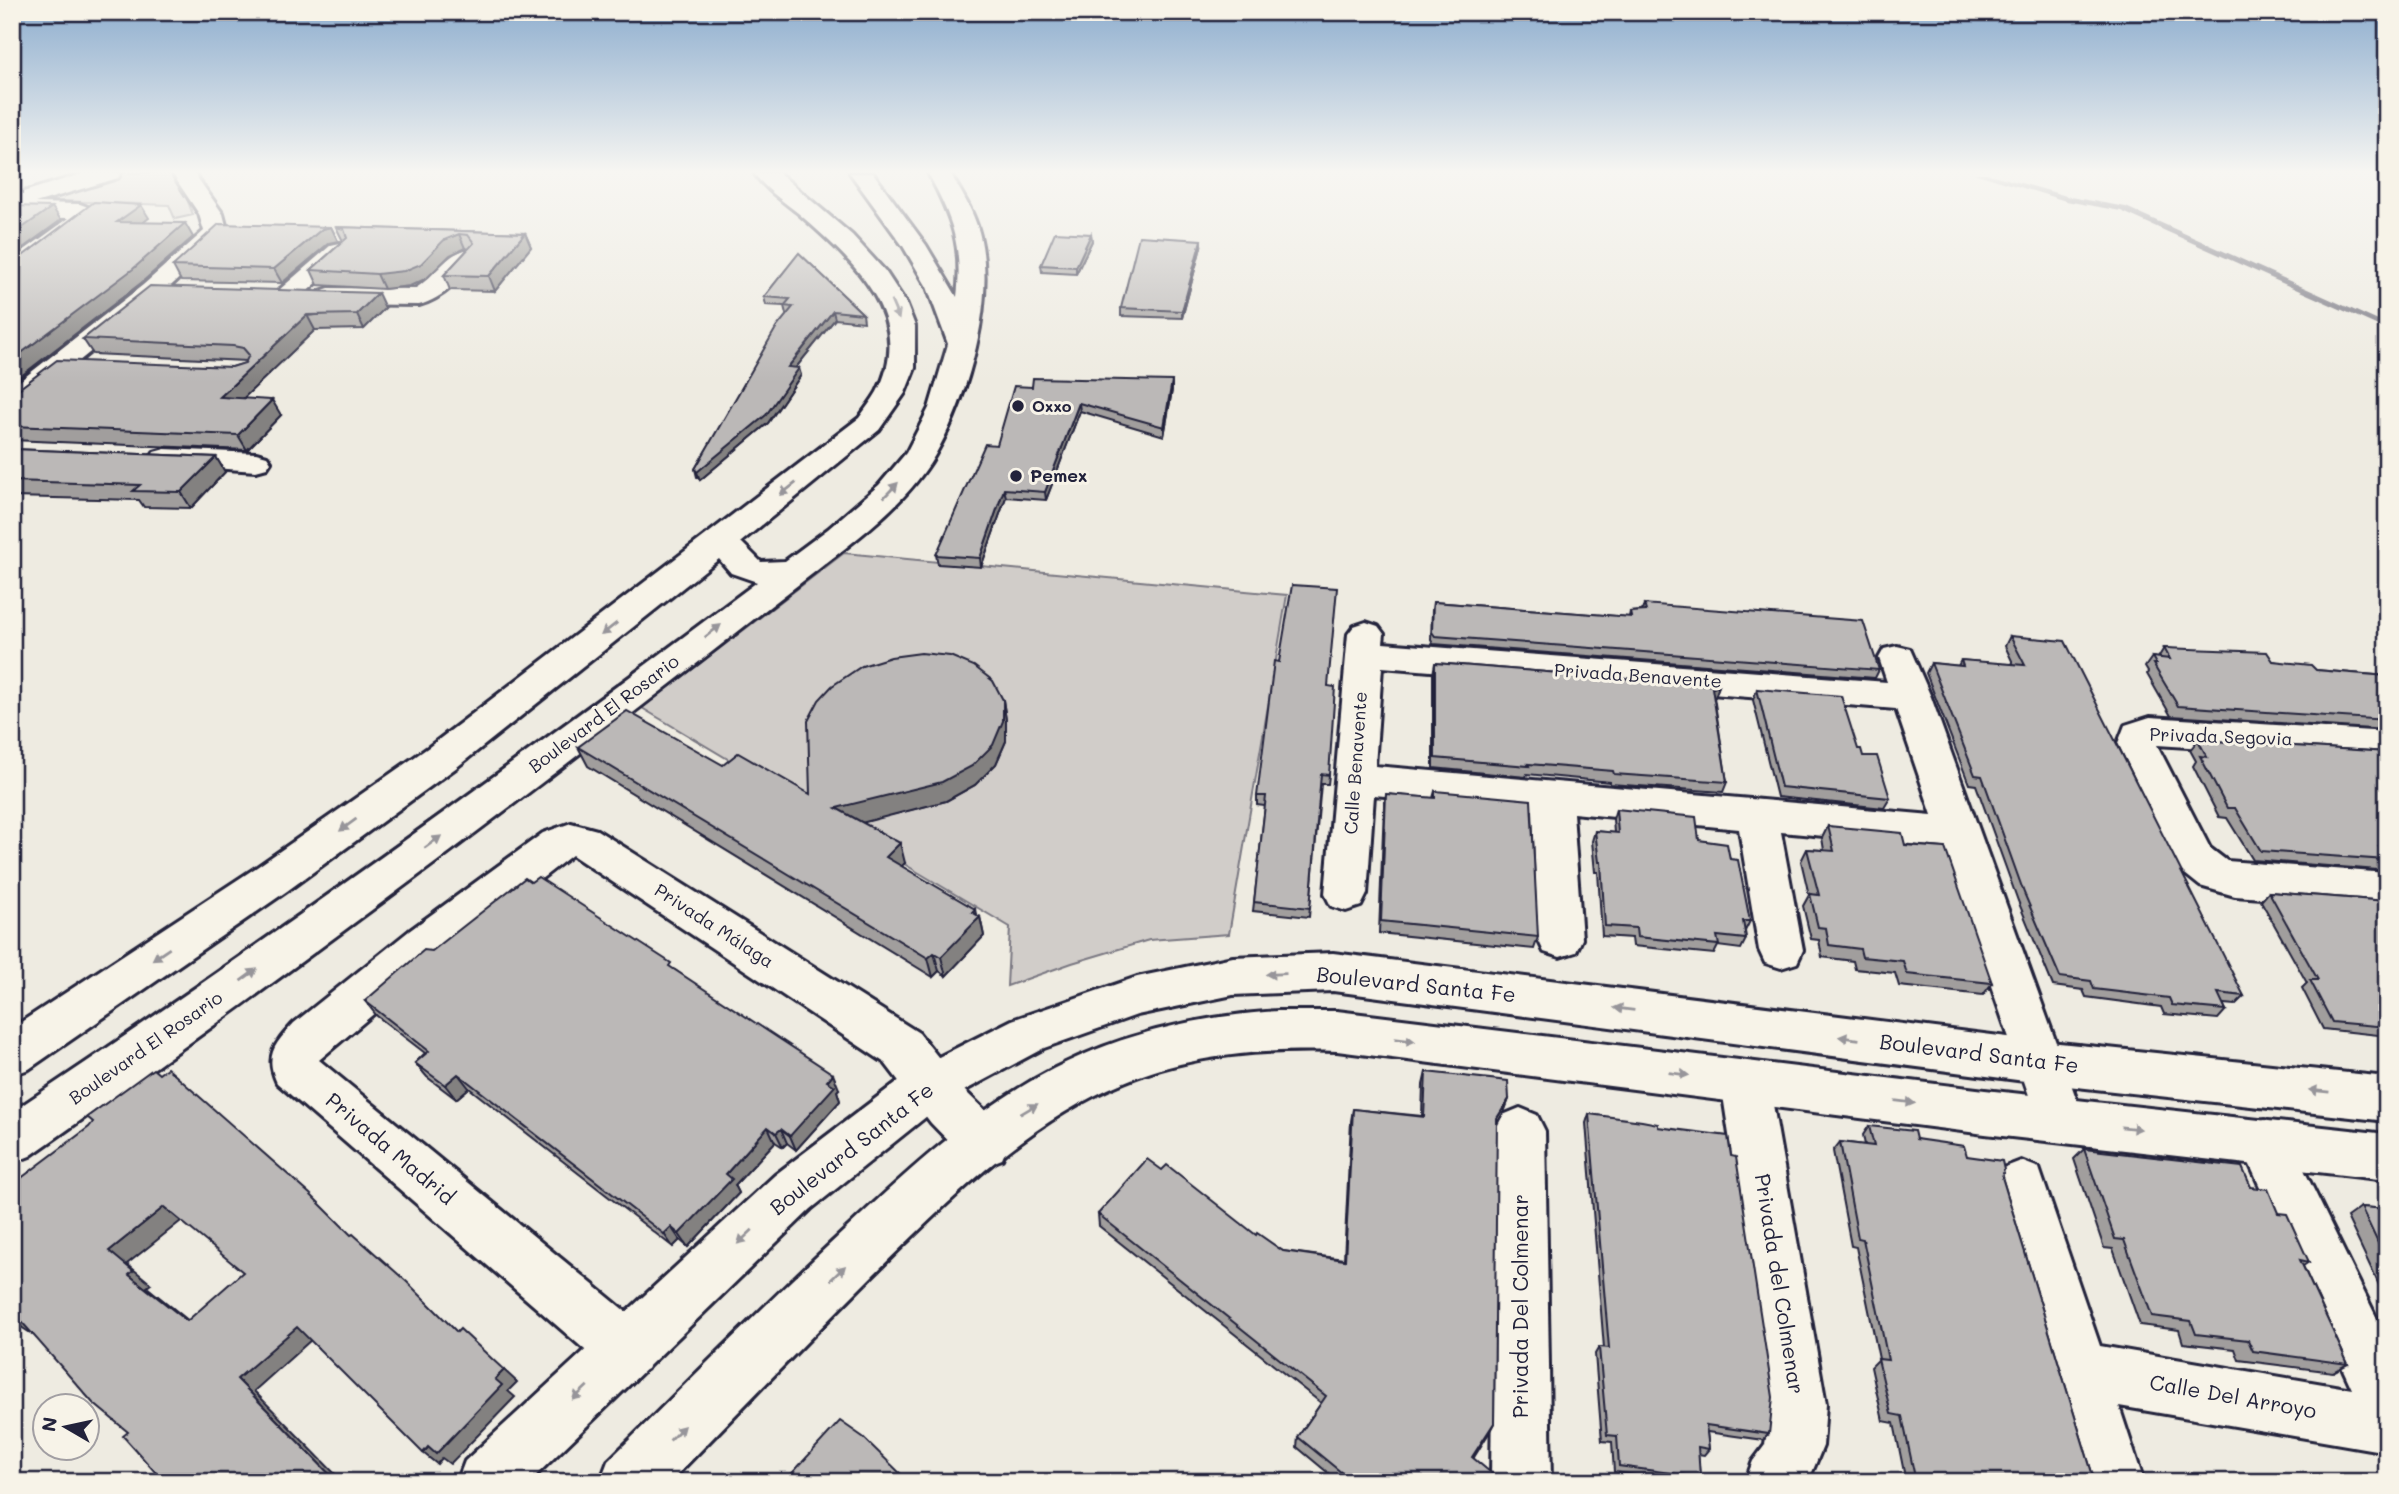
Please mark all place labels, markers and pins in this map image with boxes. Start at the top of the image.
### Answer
place label: Oxxo [1032,395,1072,416]
marker: Oxxo [1010,398,1026,414]
place label: Pemex [1030,463,1088,487]
marker: Pemex [1008,468,1024,484]

